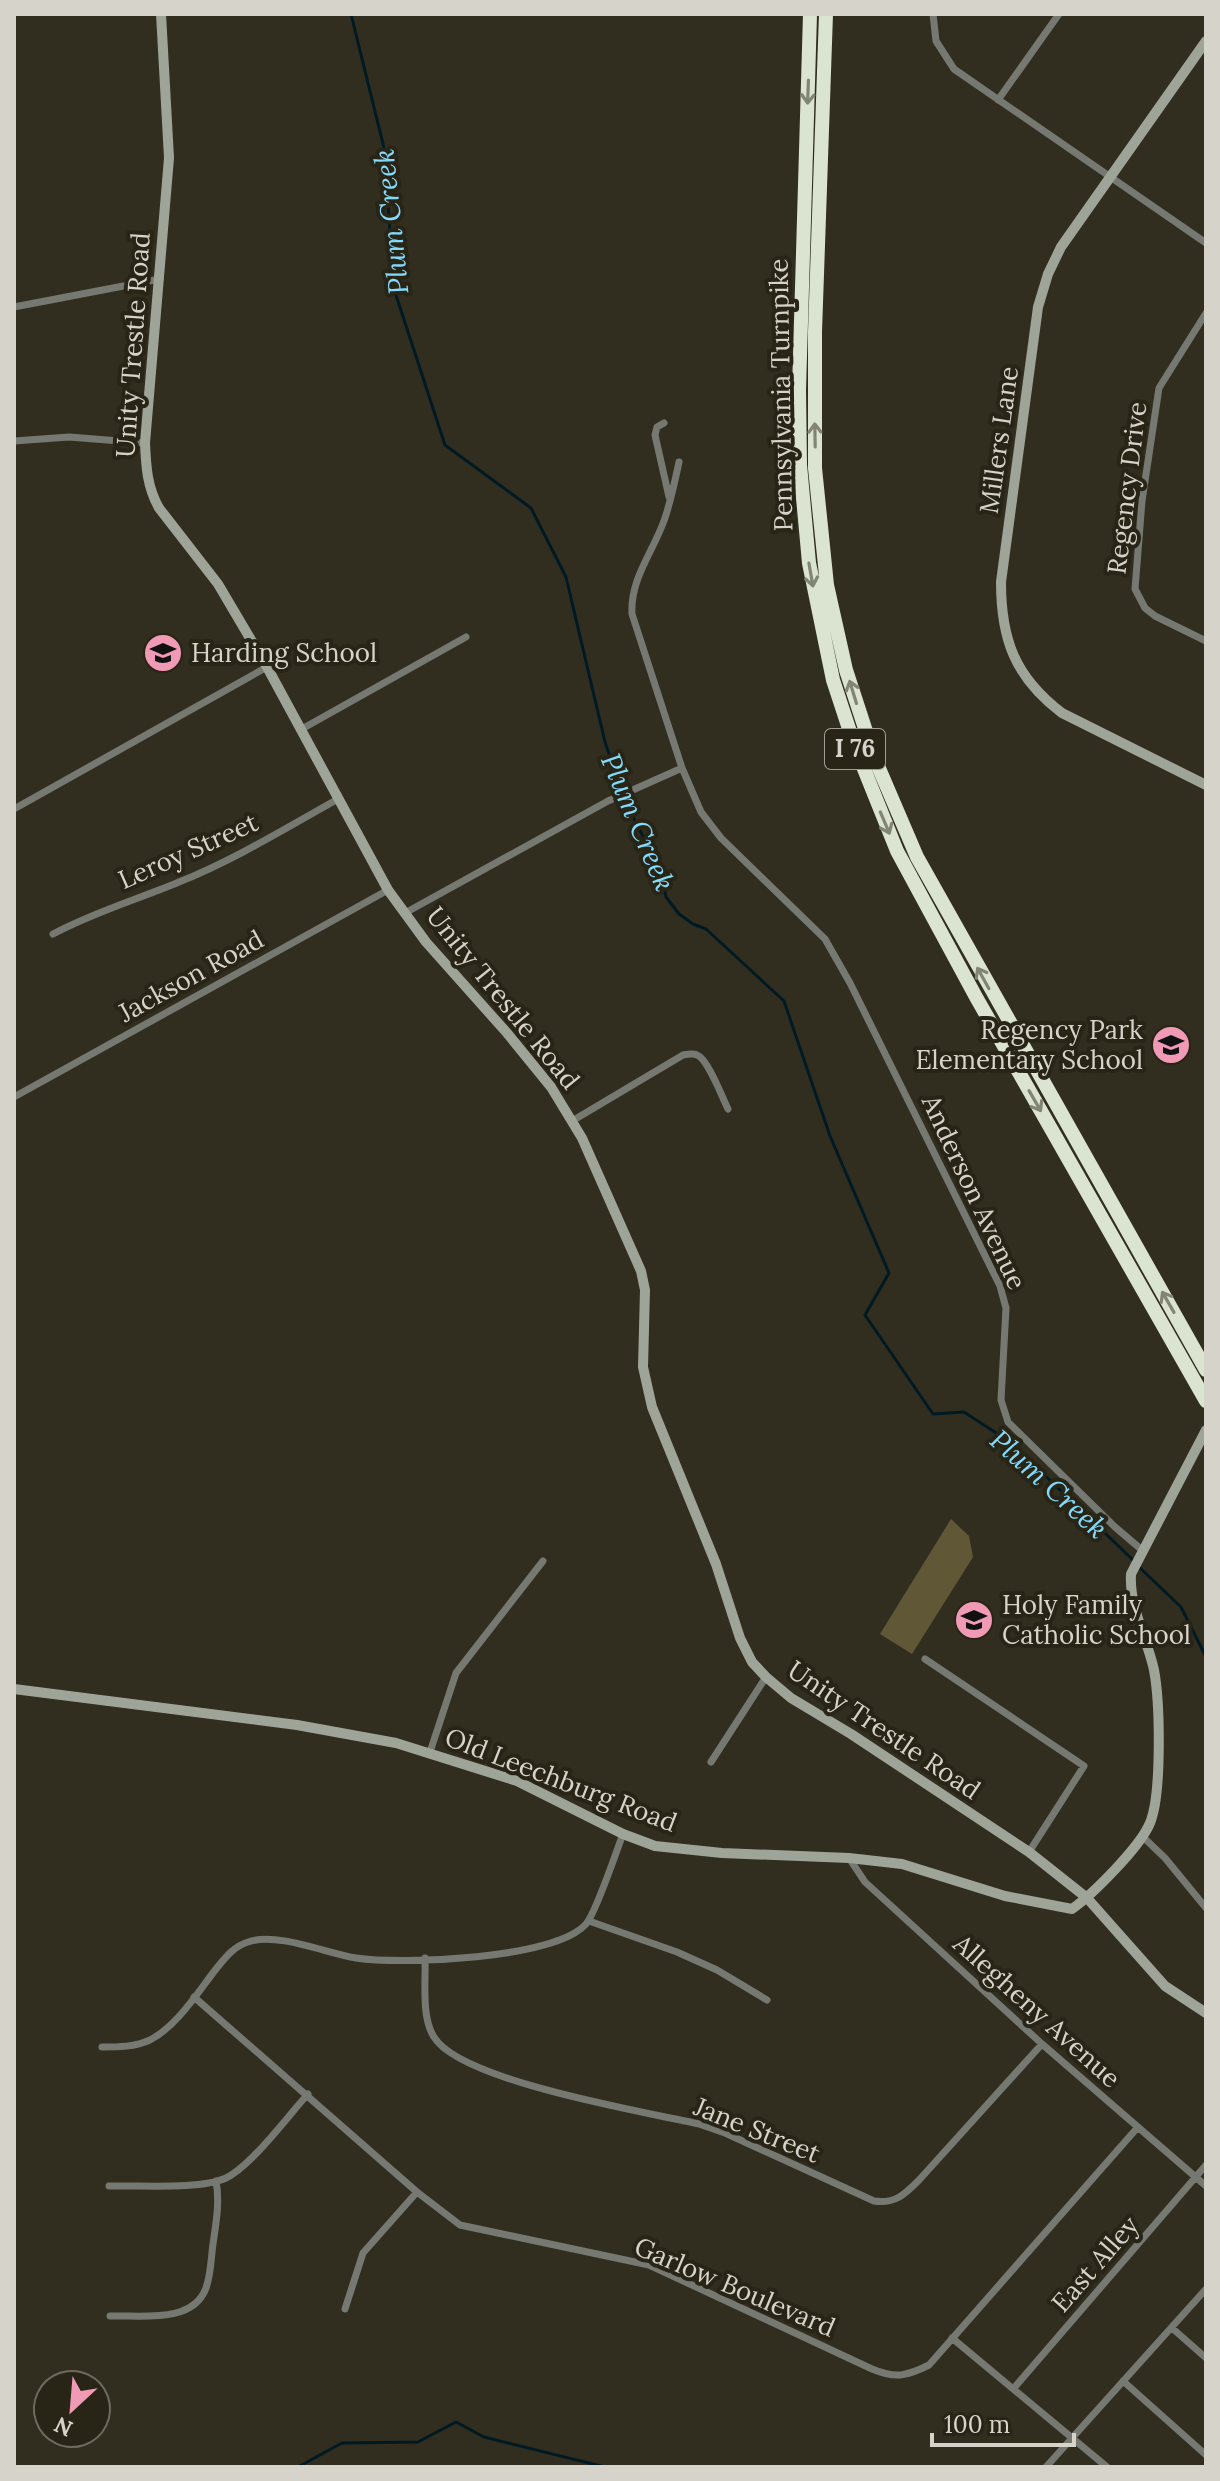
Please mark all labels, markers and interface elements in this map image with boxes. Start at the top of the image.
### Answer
one-way arrow [800,78,815,105]
water label: Plum Creek [365,147,417,297]
street label: Unity Trestle Road [108,231,157,459]
street label: Pennsylvania Turnpike [762,258,799,532]
street label: Millers Lane [972,364,1025,516]
street label: Regency Drive [1100,400,1153,576]
one-way arrow [807,422,822,449]
one-way arrow [804,562,819,587]
school or university icon: Harding School [142,632,184,674]
place label: Harding School [191,636,377,669]
one-way arrow [845,679,860,705]
road number: I 76 [825,729,885,769]
water label: Plum Creek [593,748,683,896]
street label: Leroy Street [113,805,263,896]
one-way arrow [879,811,894,835]
street label: Unity Trestle Road [420,900,587,1096]
street label: Jackson Road [112,922,269,1029]
one-way arrow [975,967,991,991]
place label: Regency Park Elementary School [915,1013,1143,1076]
school or university icon: Regency Park Elementary School [1150,1024,1192,1066]
street label: Anderson Avenue [914,1088,1034,1294]
one-way arrow [1028,1089,1043,1113]
one-way arrow [1160,1290,1175,1314]
water label: Plum Creek [983,1422,1115,1546]
place label: Holy Family Catholic School [1002,1588,1191,1651]
school or university icon: Holy Family Catholic School [953,1599,995,1641]
street label: Unity Trestle Road [782,1653,987,1806]
street label: Old Leechburg Road [441,1720,682,1839]
street label: Allegheny Avenue [946,1926,1128,2094]
street label: Jane Street [688,2089,825,2170]
street label: East Alley [1044,2209,1146,2319]
street label: Garlow Boulevard [630,2229,841,2344]
north arrow [32,2369,112,2449]
scale bar [932,2397,1074,2447]
text: 100 m [944,2409,1010,2440]
text: N [49,2411,77,2443]

